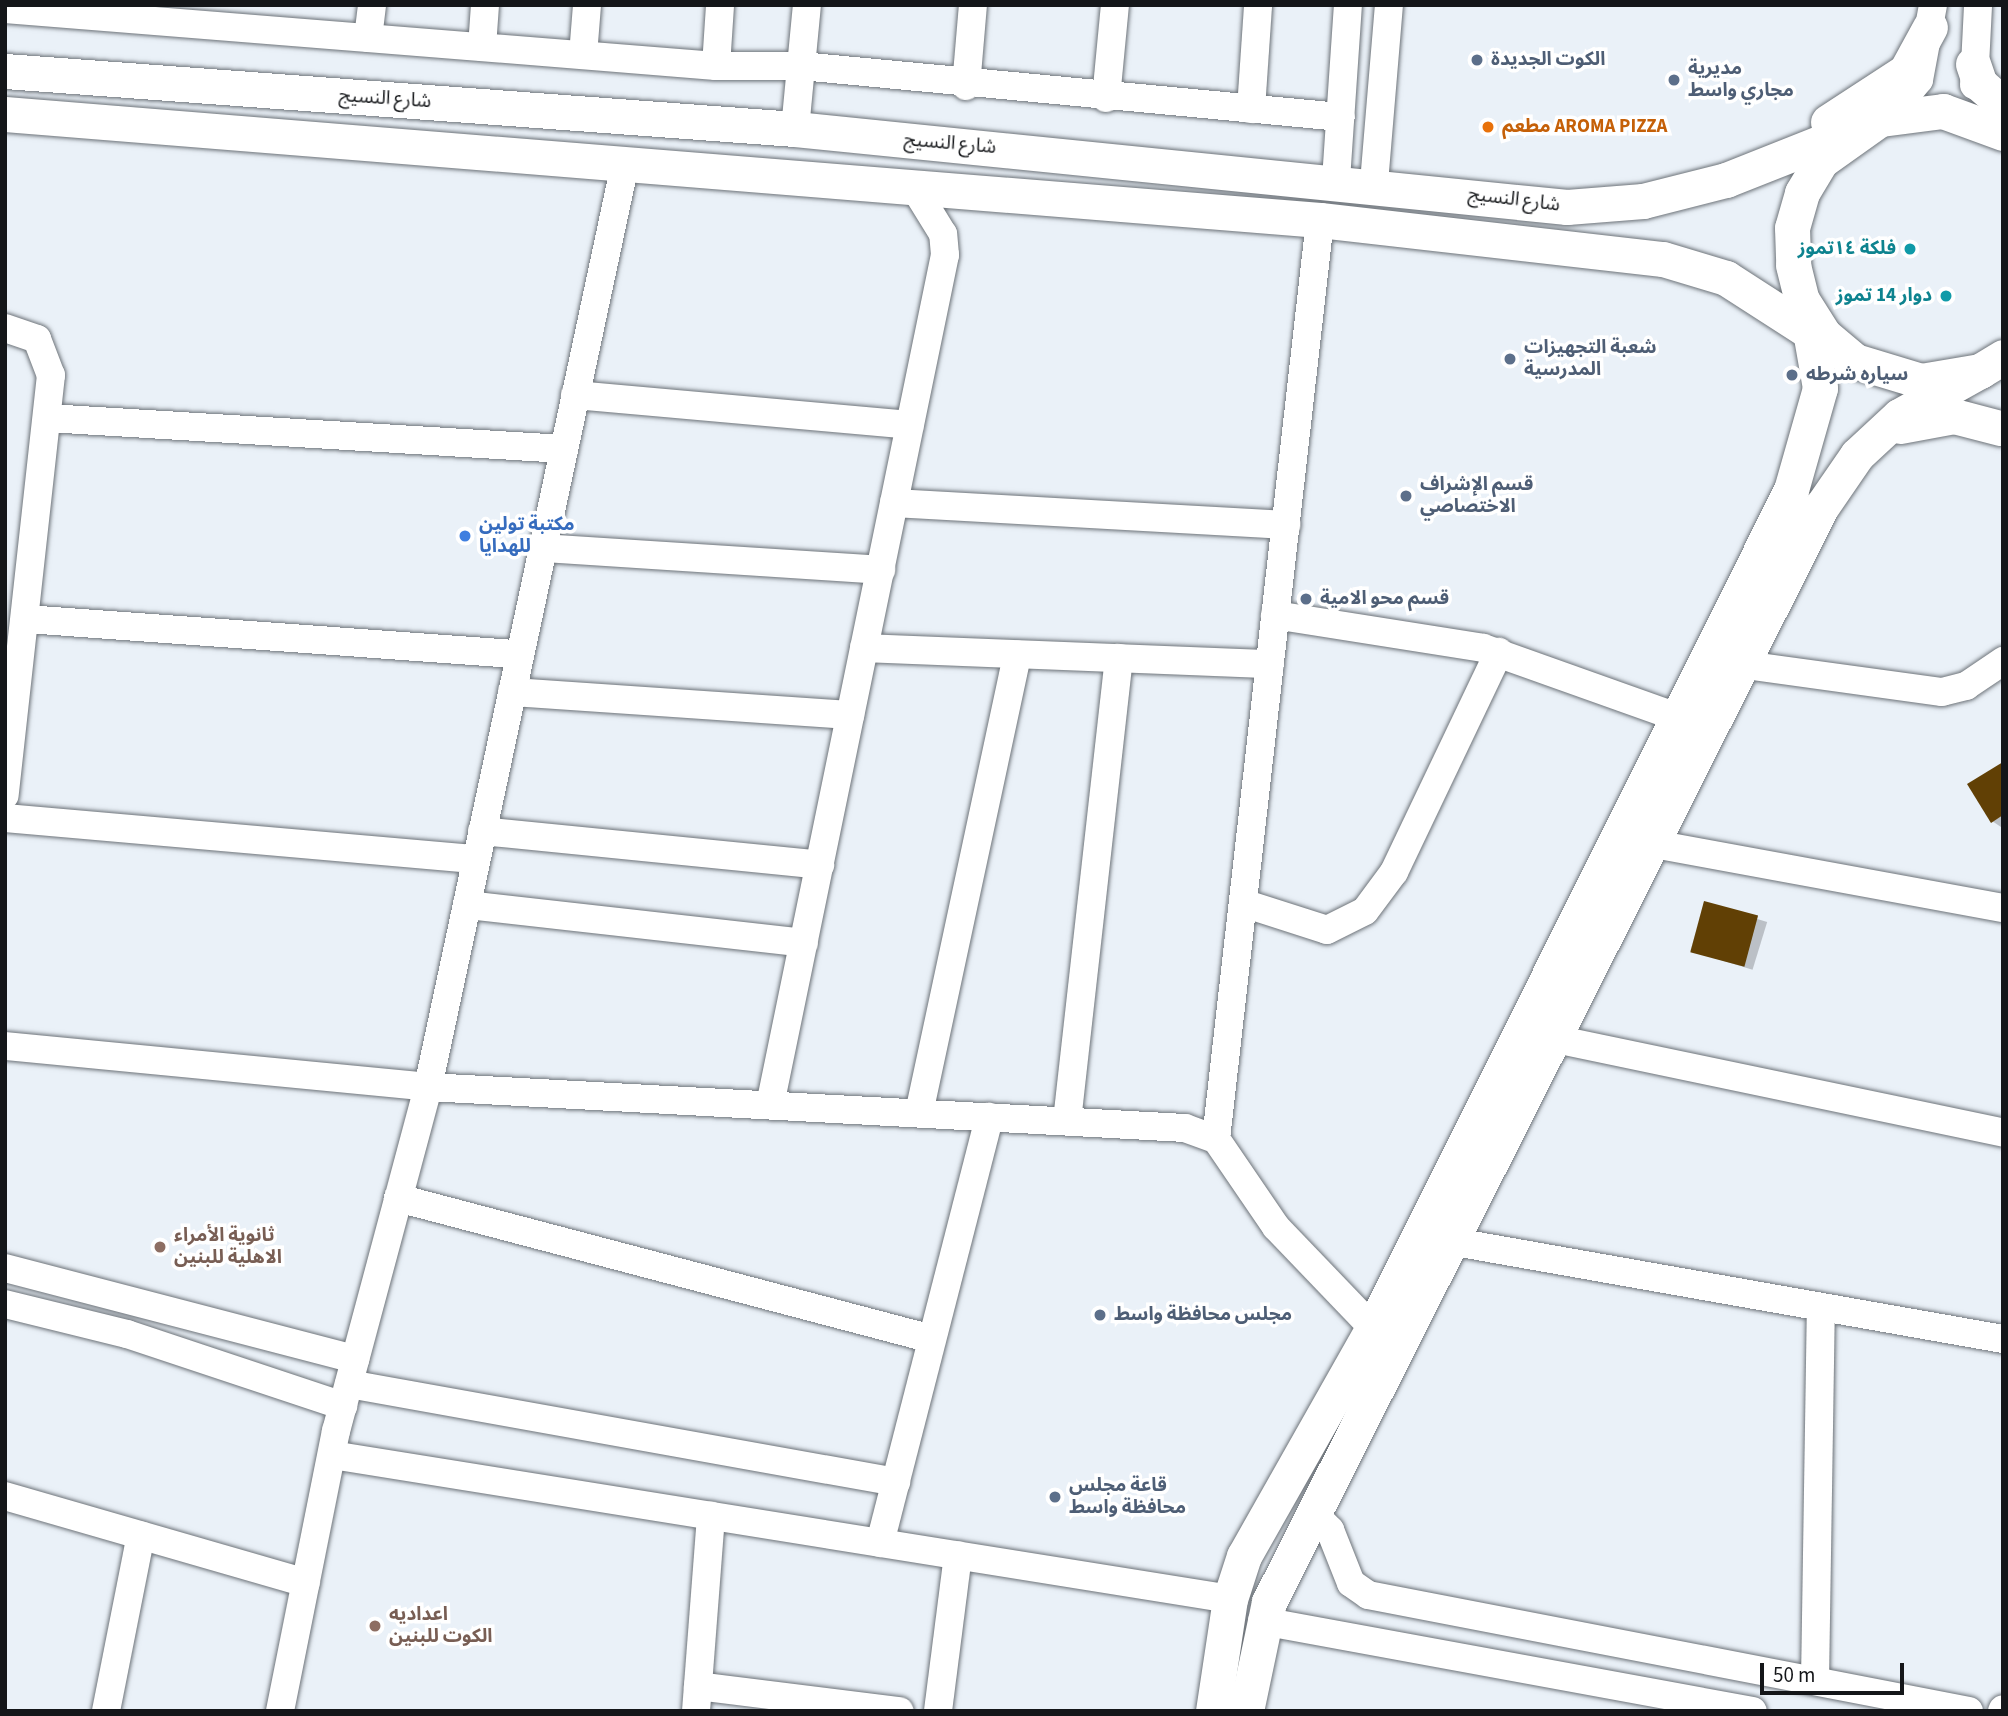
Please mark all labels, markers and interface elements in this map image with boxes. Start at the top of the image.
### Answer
place label: الكوت الجديدة [1491,49,1605,71]
marker: الكوت الجديدة [1469,52,1485,68]
place label: مديرية مجاري واسط [1688,58,1794,102]
marker: مديرية مجاري واسط [1666,72,1682,88]
street label: شارع النسيج [338,84,432,114]
place label: مطعم AROMA PIZZA [1502,116,1667,138]
marker: مطعم AROMA PIZZA [1480,119,1496,135]
street label: شارع النسيج [903,129,997,159]
street label: شارع النسيج [1467,183,1561,217]
place label: فلكة ١٤تموز [1798,238,1896,260]
marker: فلكة ١٤تموز [1902,241,1918,257]
place label: دوار 14 تموز [1836,285,1932,307]
marker: دوار 14 تموز [1938,288,1954,304]
place label: شعبة التجهيزات المدرسية [1524,337,1657,381]
marker: شعبة التجهيزات المدرسية [1502,351,1518,367]
place label: سياره شرطه [1806,364,1908,386]
marker: سياره شرطه [1784,367,1800,383]
place label: قسم الإشراف الاختصاصي [1420,474,1533,518]
marker: قسم الإشراف الاختصاصي [1398,488,1414,504]
place label: مكتبة تولين للهدايا [479,514,575,558]
marker: مكتبة تولين للهدايا [457,528,473,544]
place label: قسم محو الامية [1320,588,1449,610]
marker: قسم محو الامية [1298,591,1314,607]
place label: ثانوية الأمراء الاهلية للبنين [174,1225,282,1269]
marker: ثانوية الأمراء الاهلية للبنين [152,1239,168,1255]
place label: مجلس محافظة واسط [1114,1304,1292,1326]
marker: مجلس محافظة واسط [1092,1307,1108,1323]
place label: قاعة مجلس محافظة واسط [1069,1475,1186,1519]
marker: قاعة مجلس محافظة واسط [1047,1489,1063,1505]
place label: اعداديه الكوت للبنين [389,1604,493,1648]
marker: اعداديه الكوت للبنين [367,1618,383,1634]
scale bar [1763,1650,1906,1694]
text: 50 m [1773,1660,1815,1690]

